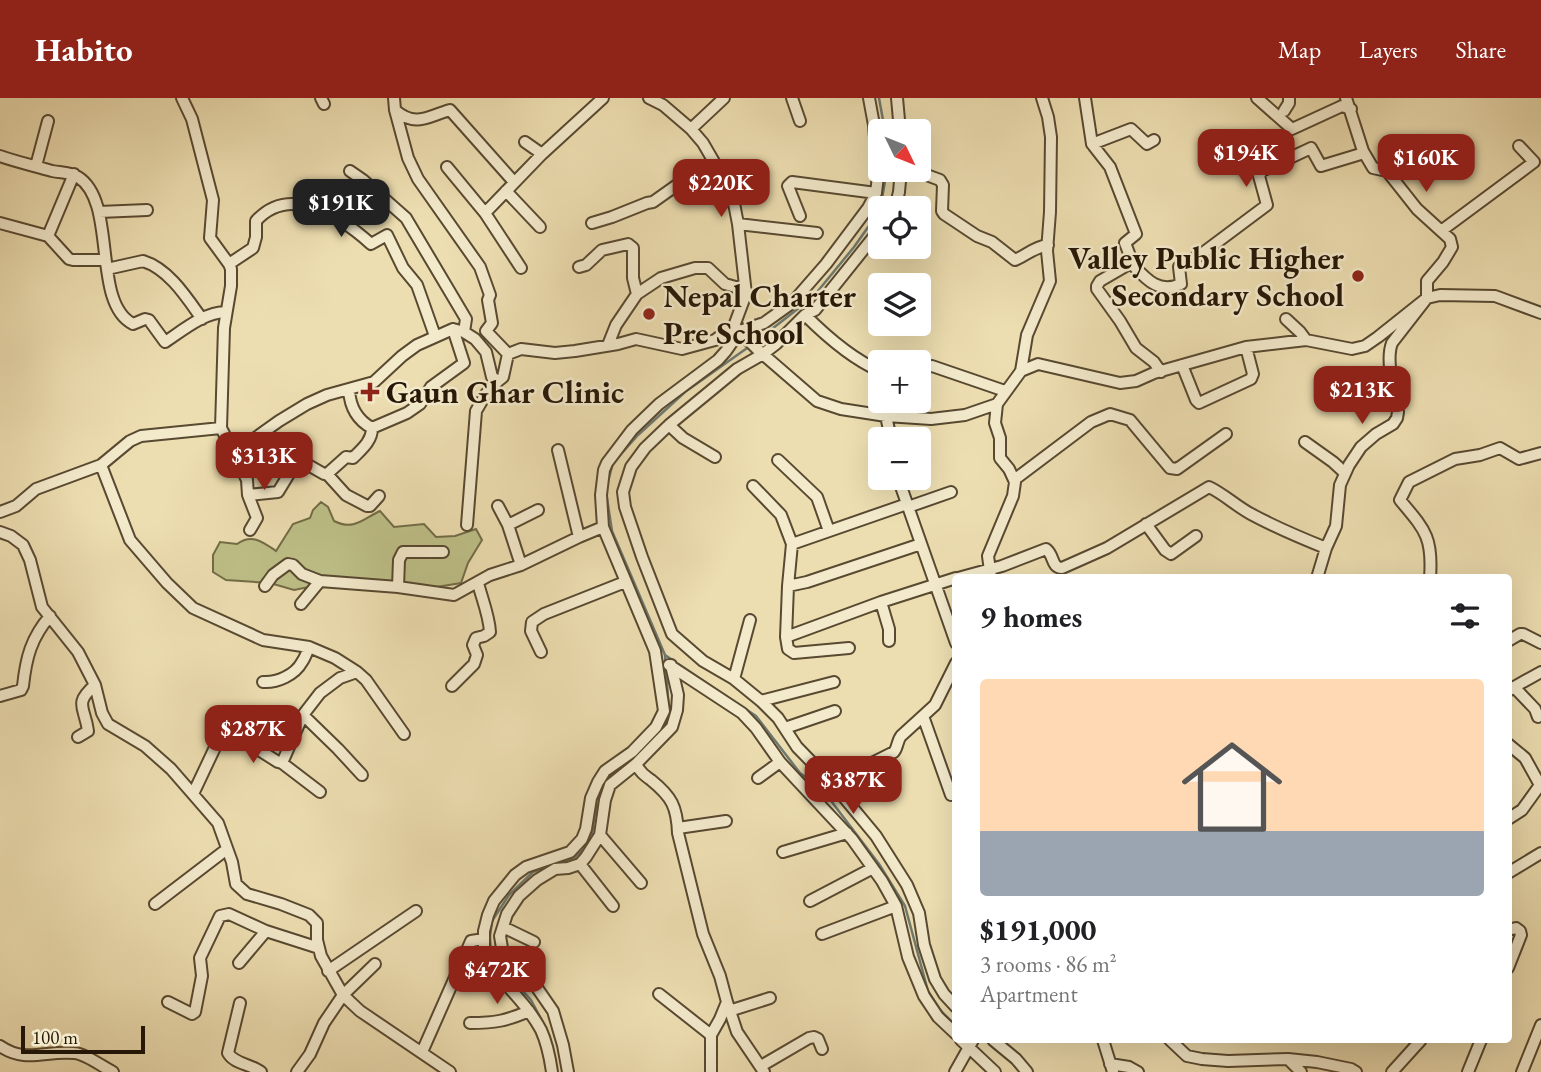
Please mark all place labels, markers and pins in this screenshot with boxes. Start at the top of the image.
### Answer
pin: $194K [1197,130,1295,189]
pin: $160K [1377,134,1475,194]
pin: $220K [672,159,770,219]
pin: $191K [292,180,390,239]
place label: Valley Public Higher Secondary School [1068,237,1345,316]
marker: Valley Public Higher Secondary School [1350,268,1366,284]
place label: Nepal Charter Pre School [663,275,857,354]
marker: Nepal Charter Pre School [641,306,657,322]
pin: $213K [1313,366,1411,426]
place label: Gaun Ghar Clinic [386,371,624,413]
marker: Gaun Ghar Clinic [360,382,380,402]
pin: $313K [215,432,313,492]
pin: $287K [204,706,302,765]
pin: $387K [804,756,902,816]
pin: $472K [448,946,546,1006]

